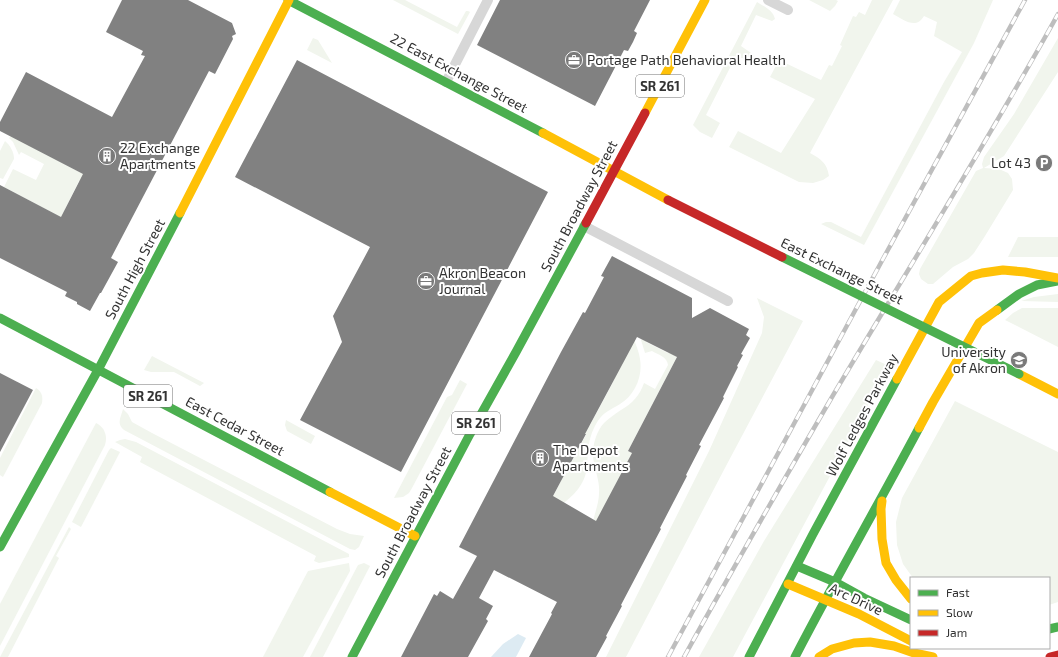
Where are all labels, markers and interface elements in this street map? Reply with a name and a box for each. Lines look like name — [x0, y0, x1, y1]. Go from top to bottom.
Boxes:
street label: 22 East Exchange Street — [388, 29, 531, 116]
office icon: Portage Path Behavioral Health — [564, 50, 584, 70]
place label: Portage Path Behavioral Health — [587, 51, 786, 68]
road number: SR 261 — [636, 75, 684, 97]
street label: South Broadway Street — [537, 137, 620, 274]
place label: 22 Exchange Apartments — [120, 139, 200, 172]
building icon: 22 Exchange Apartments — [97, 146, 117, 166]
parking icon: Lot 43 — [1034, 153, 1054, 173]
place label: Lot 43 — [991, 154, 1031, 171]
street label: South High Street — [101, 216, 168, 322]
street label: East Exchange Street — [778, 233, 906, 308]
place label: Akron Beacon Journal — [439, 264, 526, 297]
office icon: Akron Beacon Journal — [416, 271, 436, 291]
place label: University of Akron — [941, 343, 1007, 376]
street label: Wolf Ledges Parkway — [822, 350, 901, 479]
school or university icon: University of Akron — [1009, 350, 1029, 370]
road number: SR 261 — [124, 385, 172, 407]
street label: East Cedar Street — [183, 392, 288, 459]
road number: SR 261 — [452, 412, 500, 434]
place label: The Depot Apartments — [553, 441, 629, 474]
street label: South Broadway Street — [371, 443, 454, 580]
building icon: The Depot Apartments — [530, 448, 550, 468]
legend — [910, 577, 1050, 649]
street label: Arc Drive — [827, 579, 886, 618]
text: Fast — [946, 585, 970, 599]
text: Slow — [946, 605, 973, 619]
text: Jam — [946, 625, 967, 639]

